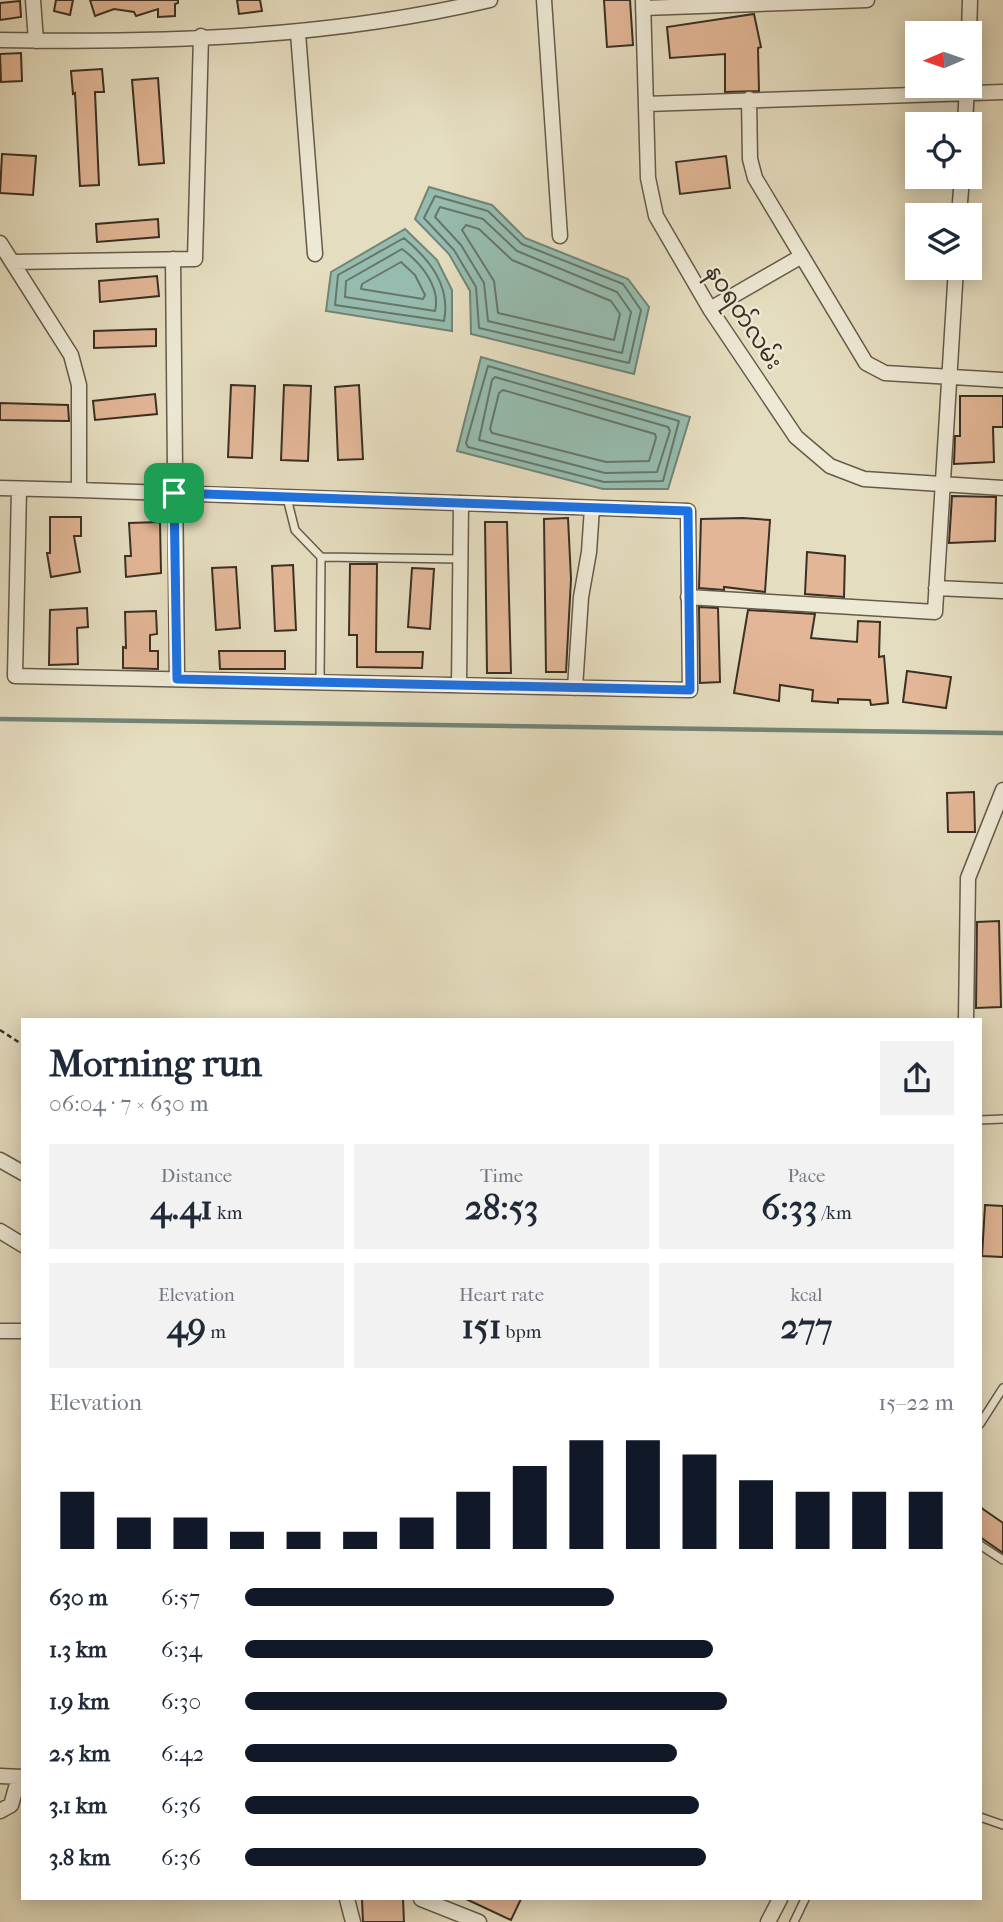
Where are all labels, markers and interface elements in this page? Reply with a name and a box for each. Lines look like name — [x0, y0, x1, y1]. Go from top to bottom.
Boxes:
north arrow — [905, 21, 982, 98]
map controls — [905, 21, 982, 280]
button: locate — [905, 112, 982, 189]
button: layers — [905, 203, 982, 280]
street label: နဝရတ်လမ်း — [696, 258, 790, 377]
pin — [144, 463, 204, 523]
icon: arrive — [155, 474, 193, 512]
text: Morning run — [49, 1041, 262, 1086]
button: share — [880, 1041, 954, 1115]
text: 06:04 · 7 × 630 m — [49, 1090, 209, 1117]
text: Distance — [161, 1165, 232, 1187]
text: Time — [480, 1165, 523, 1187]
text: Pace — [788, 1165, 825, 1187]
text: 4.41 — [150, 1187, 213, 1228]
text: 28:53 — [465, 1187, 538, 1228]
text: 6:33 — [761, 1187, 817, 1228]
text: km — [213, 1202, 243, 1224]
text: /km — [817, 1202, 852, 1224]
text: Elevation — [158, 1284, 235, 1306]
text: Heart rate — [459, 1284, 544, 1306]
text: kcal — [791, 1284, 822, 1306]
text: 49 — [167, 1306, 206, 1347]
text: 151 — [461, 1306, 501, 1347]
text: 277 — [781, 1306, 832, 1347]
text: m — [206, 1321, 226, 1343]
text: bpm — [501, 1321, 542, 1343]
text: Elevation — [49, 1389, 142, 1416]
text: 15–22 m — [878, 1389, 954, 1416]
text: 630 m — [49, 1584, 108, 1611]
text: 6:57 — [161, 1584, 200, 1611]
text: 1.3 km — [49, 1636, 107, 1663]
text: 6:34 — [161, 1636, 202, 1663]
text: 1.9 km — [49, 1688, 109, 1715]
text: 6:30 — [161, 1688, 201, 1715]
text: 2.5 km — [49, 1740, 110, 1767]
text: 6:42 — [161, 1740, 204, 1767]
text: 3.1 km — [49, 1792, 107, 1819]
text: 6:36 — [161, 1792, 201, 1819]
text: 3.8 km — [49, 1844, 110, 1871]
text: 6:36 — [161, 1844, 201, 1871]

